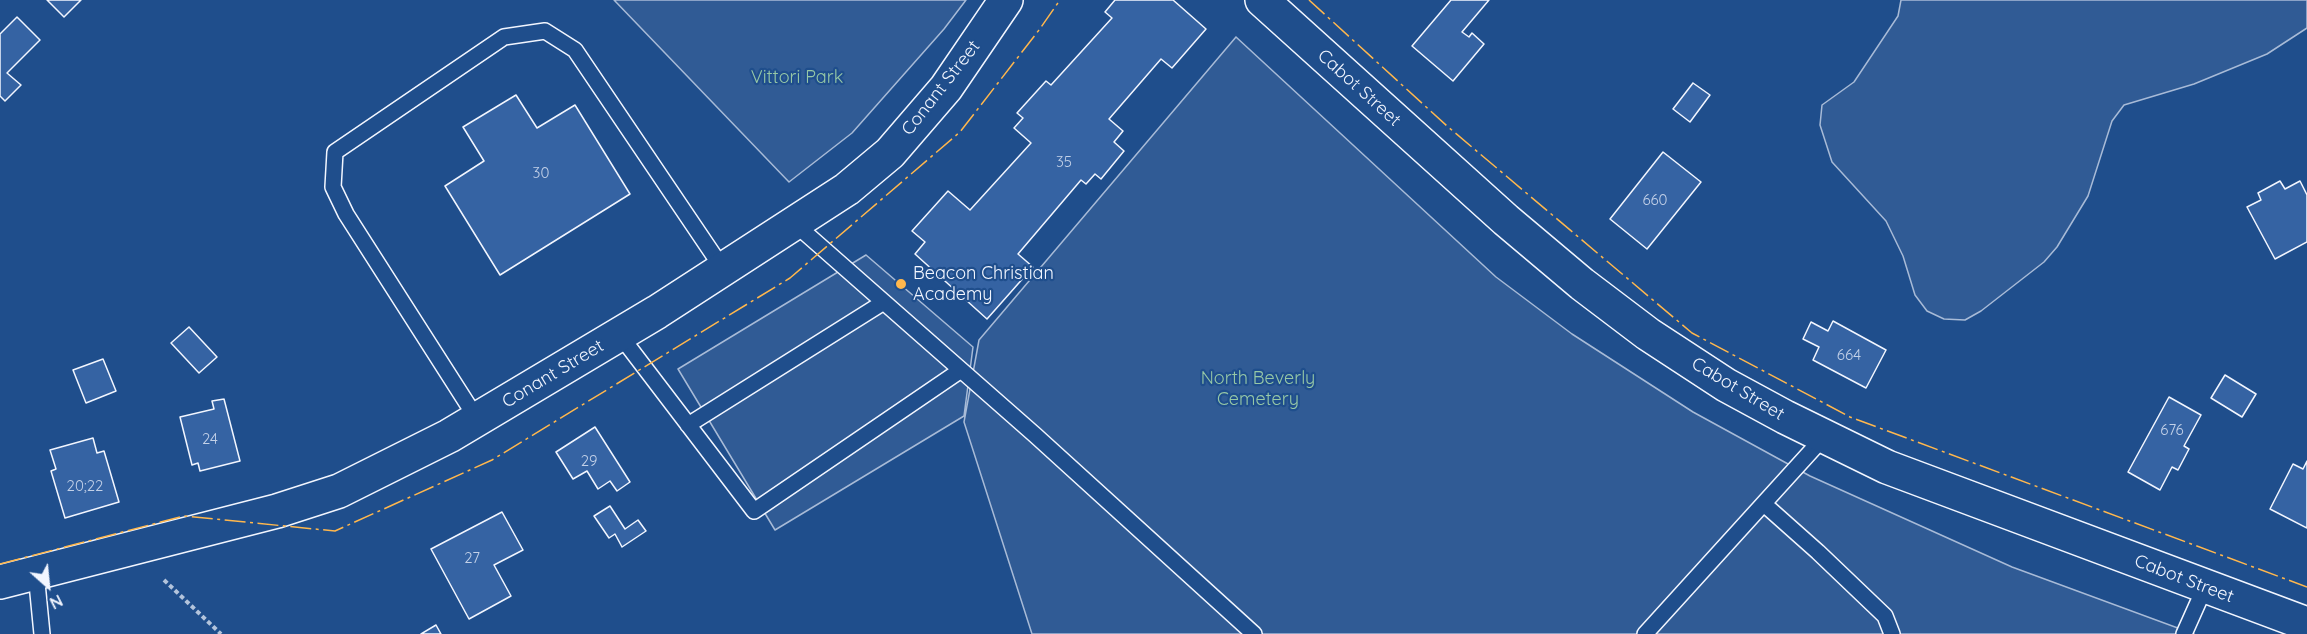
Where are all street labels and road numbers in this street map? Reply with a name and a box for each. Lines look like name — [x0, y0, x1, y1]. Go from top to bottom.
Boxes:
street label: Conant Street — [897, 36, 985, 140]
street label: Cabot Street — [1313, 45, 1405, 131]
street label: Conant Street — [498, 335, 608, 413]
street label: Cabot Street — [1688, 353, 1788, 425]
street label: Cabot Street — [2131, 550, 2237, 608]

